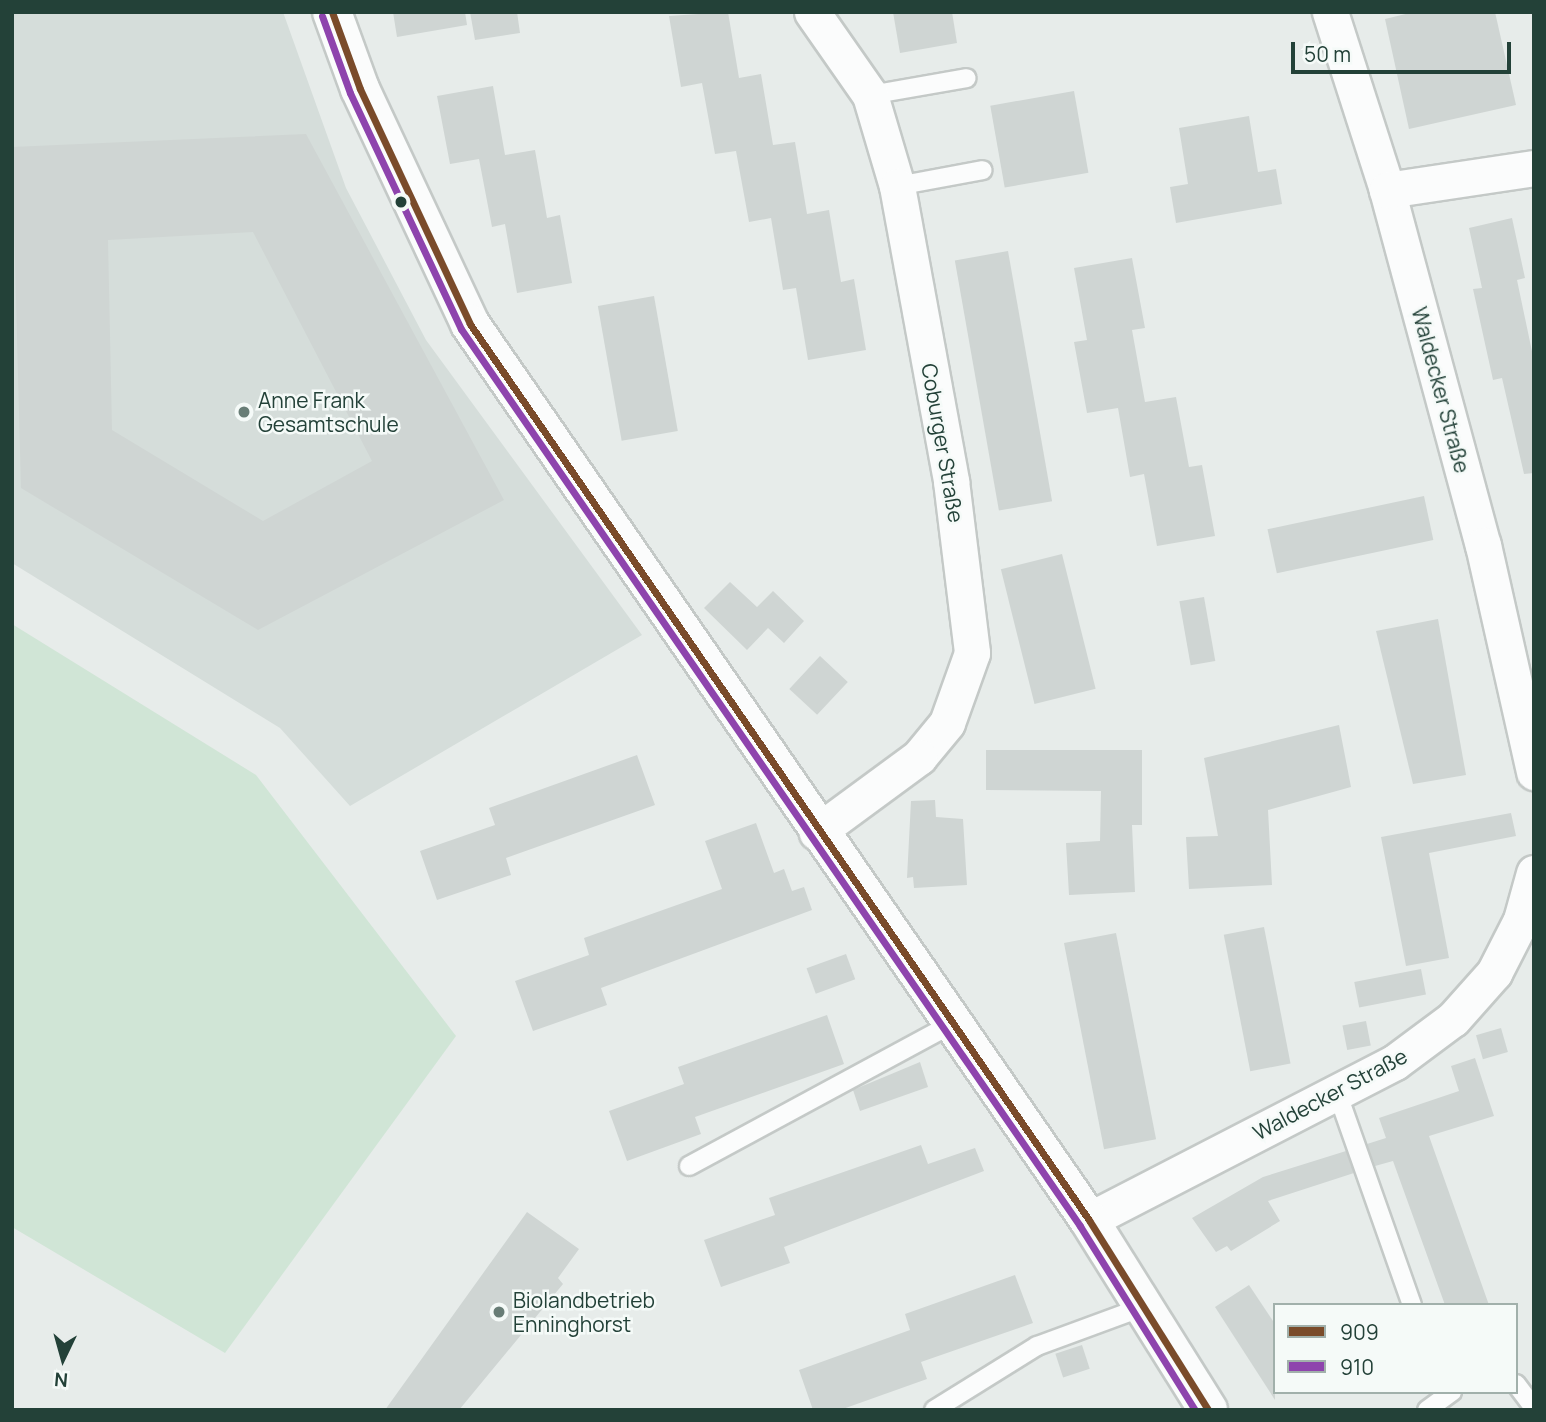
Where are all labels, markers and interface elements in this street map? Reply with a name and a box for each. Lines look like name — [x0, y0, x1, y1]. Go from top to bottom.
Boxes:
scale bar — [1294, 28, 1514, 72]
text: 50 m — [1304, 40, 1351, 68]
unlabelled marker — [394, 195, 408, 209]
street label: Waldecker Straße — [1407, 304, 1475, 476]
street label: Coburger Straße — [917, 362, 969, 524]
place label: Anne Frank Gesamtschule — [258, 387, 399, 437]
marker: Anne Frank Gesamtschule — [236, 404, 252, 420]
street label: Waldecker Straße — [1249, 1043, 1411, 1145]
place label: Biolandbetrieb Enninghorst — [513, 1287, 655, 1337]
legend — [1273, 1303, 1518, 1394]
marker: Biolandbetrieb Enninghorst — [491, 1304, 507, 1320]
text: 909 — [1340, 1318, 1379, 1346]
north arrow — [28, 1324, 98, 1394]
text: 910 — [1340, 1353, 1374, 1381]
text: N — [53, 1366, 69, 1393]

